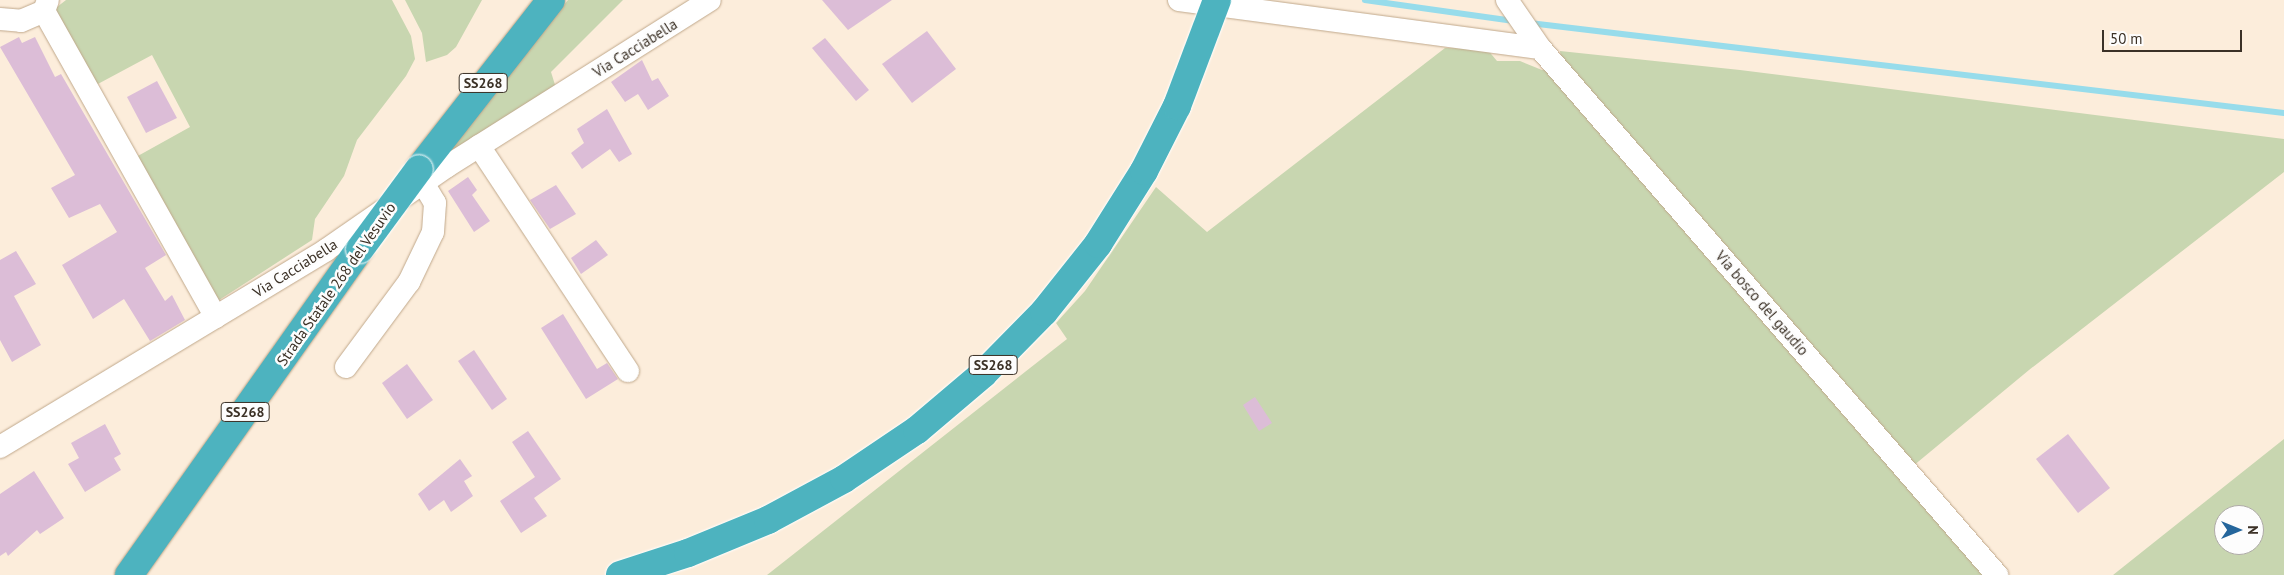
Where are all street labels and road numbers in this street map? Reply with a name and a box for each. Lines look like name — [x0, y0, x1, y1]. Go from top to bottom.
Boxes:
street label: Via Cacciabella — [589, 15, 681, 81]
road number: SS268 — [458, 72, 508, 95]
street label: Strada Statale 268 del Vesuvio — [273, 199, 399, 369]
street label: Via Cacciabella — [249, 235, 341, 301]
street label: Via bosco del gaudio — [1712, 247, 1812, 359]
road number: SS268 — [968, 354, 1018, 376]
road number: SS268 — [220, 401, 270, 424]

